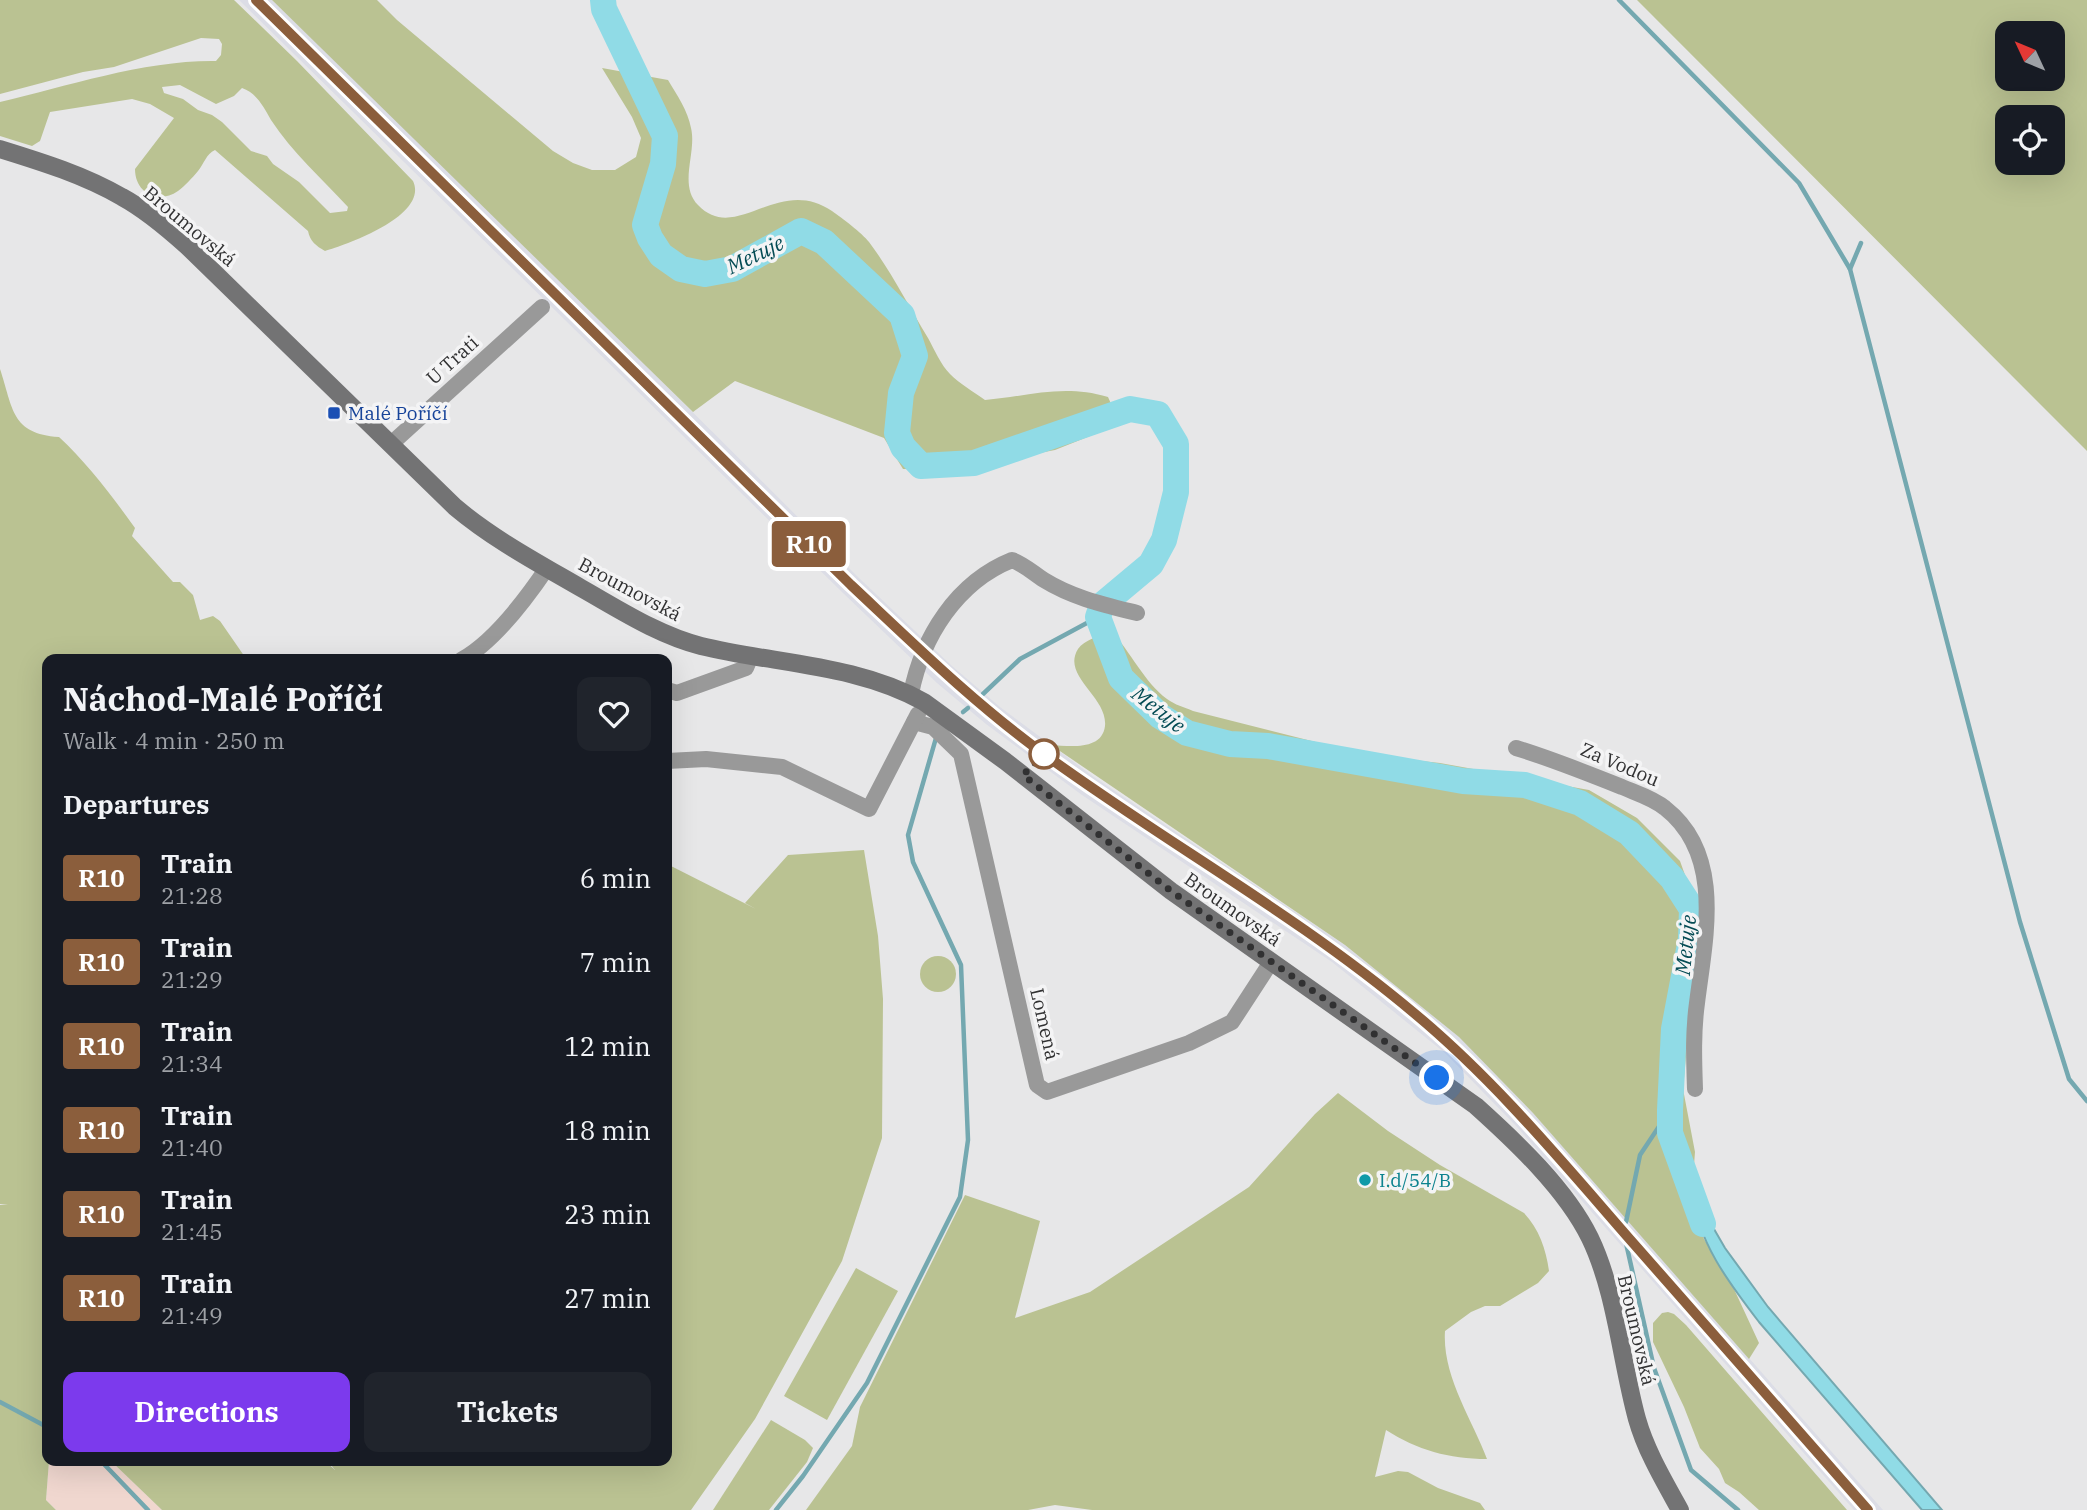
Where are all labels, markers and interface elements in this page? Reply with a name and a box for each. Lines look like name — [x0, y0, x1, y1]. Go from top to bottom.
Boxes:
north arrow — [1995, 21, 2065, 91]
map controls — [1995, 21, 2065, 175]
button: locate — [1995, 105, 2065, 175]
street label: Broumovská — [139, 180, 241, 272]
water label: Metuje — [721, 228, 789, 280]
street label: U Trati — [421, 330, 483, 390]
place label: Malé Poříčí — [348, 401, 448, 425]
marker: Malé Poříčí — [326, 405, 342, 421]
line badge: R10 — [769, 521, 849, 567]
text: R10 — [786, 528, 832, 560]
street label: Broumovská — [574, 552, 686, 626]
text: Náchod-Malé Poříčí — [63, 677, 383, 720]
button: heart — [577, 677, 651, 751]
water label: Metuje — [1126, 679, 1192, 739]
text: Walk · 4 min · 250 m — [63, 725, 285, 755]
street label: Za Vodou — [1577, 737, 1663, 791]
unlabelled marker — [1029, 739, 1059, 769]
text: Departures — [63, 787, 209, 821]
text: Train — [161, 846, 233, 880]
text: 6 min — [580, 861, 651, 895]
text: R10 — [78, 862, 125, 894]
street label: Broumovská — [1180, 867, 1286, 951]
text: 21:28 — [161, 880, 223, 910]
water label: Metuje — [1668, 913, 1702, 978]
text: Train — [161, 930, 233, 964]
text: 7 min — [580, 945, 651, 979]
text: R10 — [78, 946, 125, 978]
text: 21:29 — [161, 964, 223, 994]
street label: Lomená — [1025, 986, 1065, 1062]
text: Train — [161, 1014, 233, 1048]
text: 12 min — [564, 1029, 651, 1063]
text: R10 — [78, 1030, 125, 1062]
text: 21:34 — [161, 1048, 223, 1078]
your location — [1419, 1060, 1454, 1095]
text: Train — [161, 1098, 233, 1132]
text: 18 min — [564, 1113, 651, 1147]
text: R10 — [78, 1114, 125, 1146]
text: 21:40 — [161, 1132, 223, 1162]
place label: I.d/54/B — [1379, 1168, 1451, 1192]
marker: I.d/54/B — [1357, 1172, 1373, 1188]
text: Train — [161, 1182, 233, 1216]
text: 23 min — [564, 1197, 651, 1231]
text: R10 — [78, 1198, 125, 1230]
text: 21:45 — [161, 1216, 223, 1246]
text: Train — [161, 1266, 233, 1300]
street label: Broumovská — [1613, 1272, 1661, 1388]
text: 27 min — [564, 1281, 651, 1315]
text: R10 — [78, 1282, 125, 1314]
text: 21:49 — [161, 1300, 223, 1330]
button: Directions — [63, 1372, 350, 1452]
button: Tickets — [364, 1372, 651, 1452]

